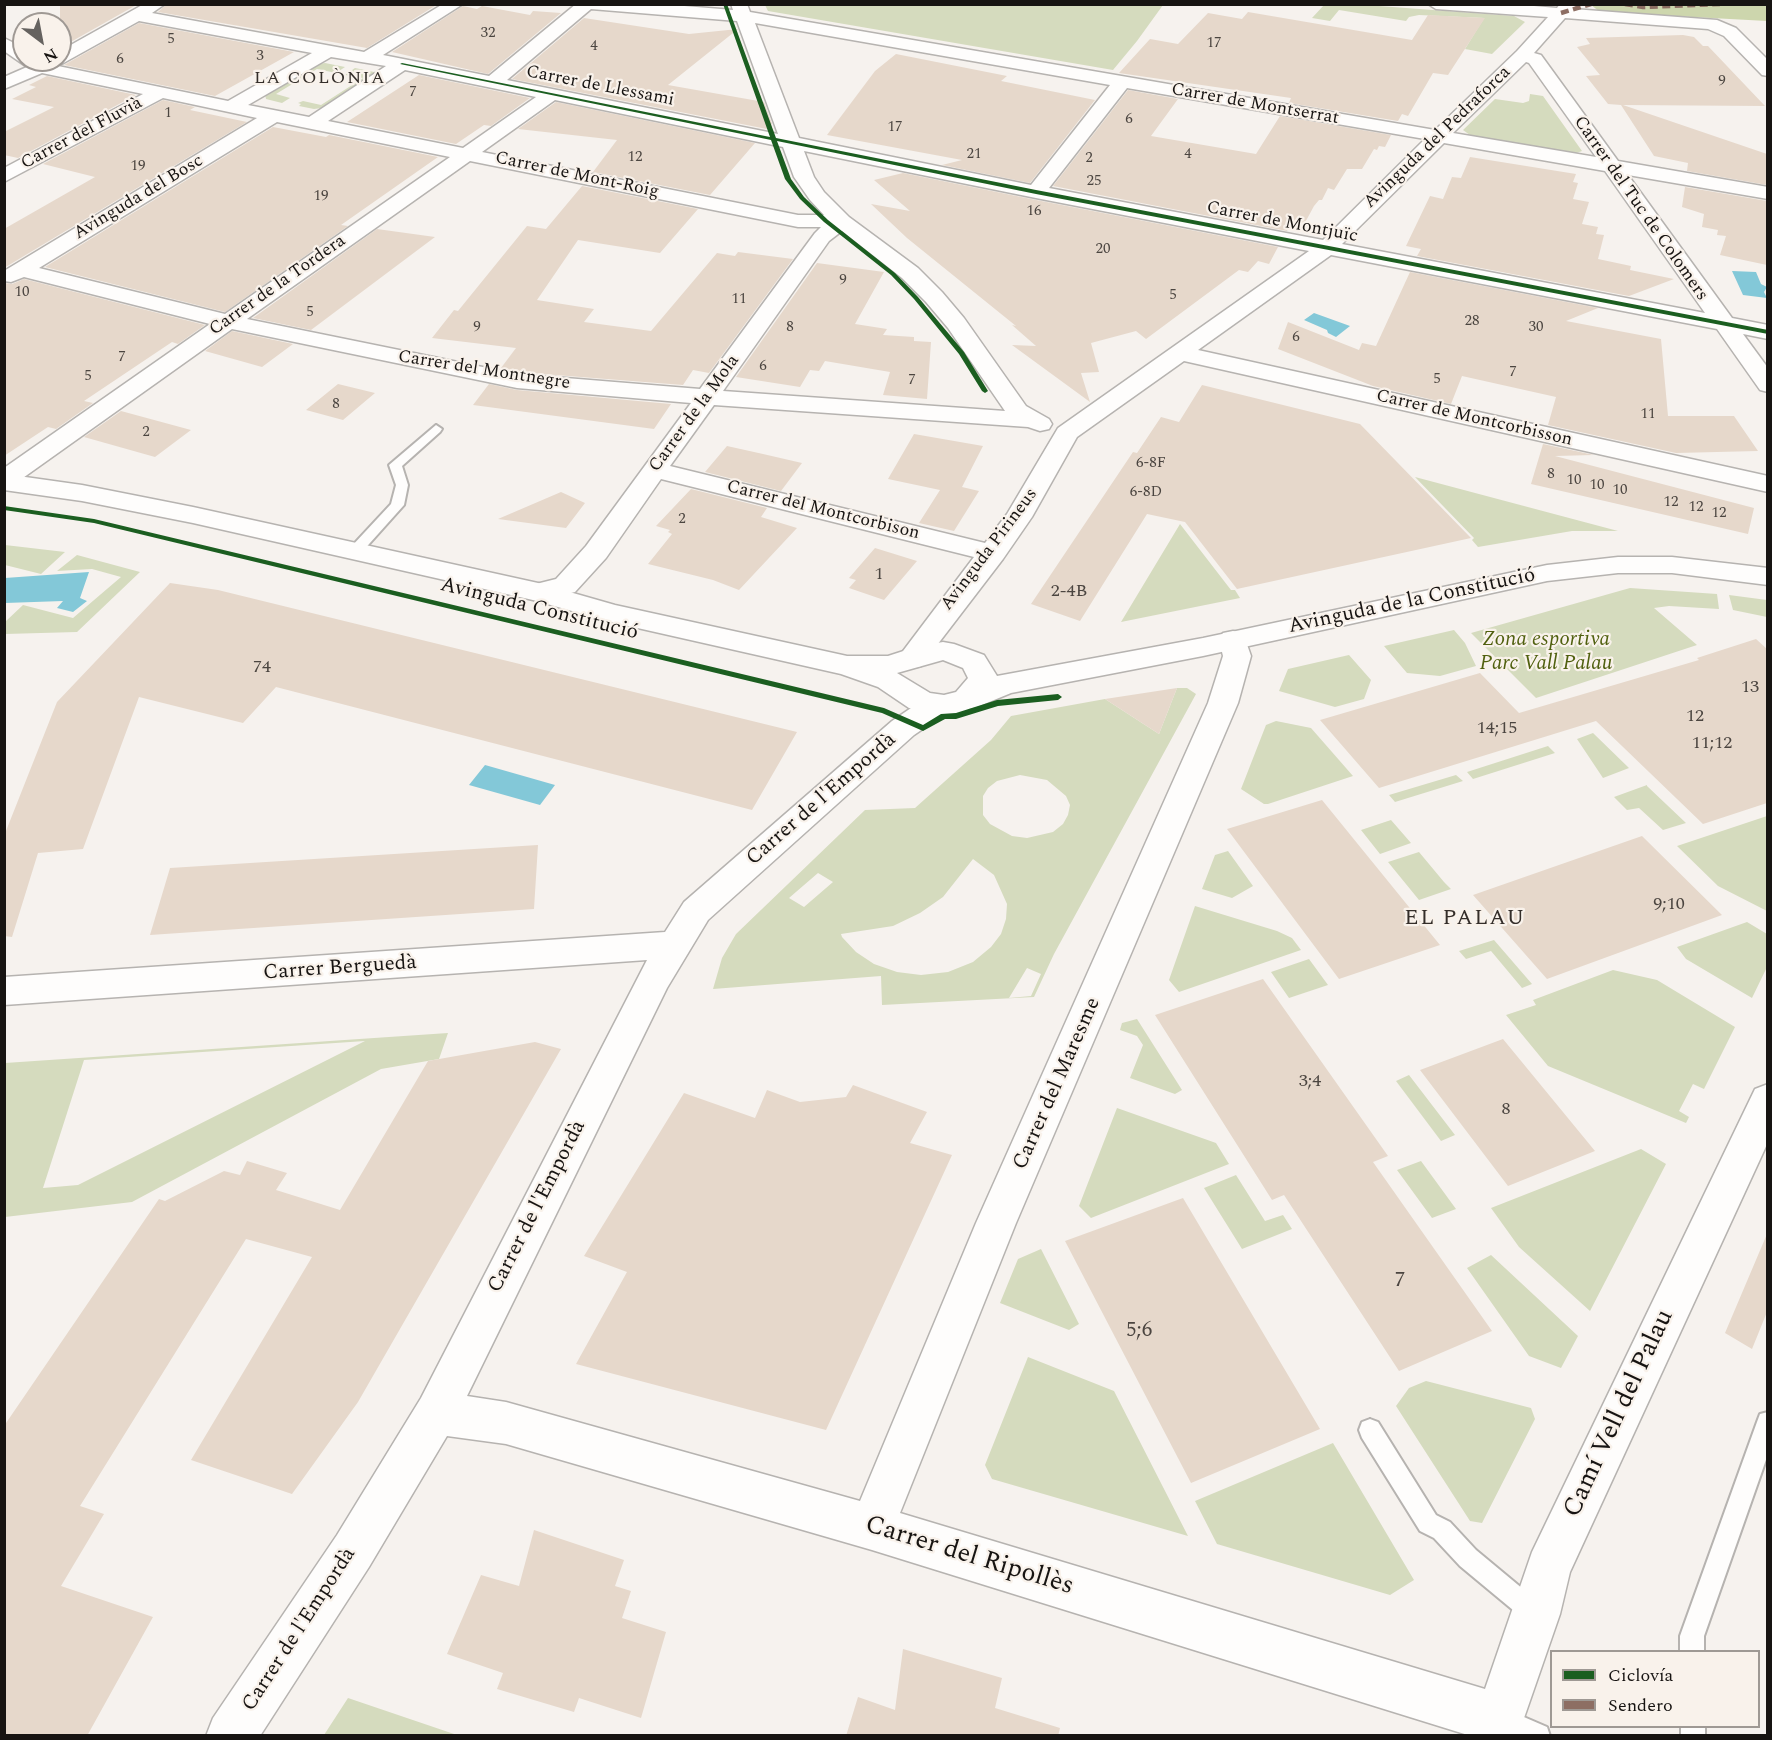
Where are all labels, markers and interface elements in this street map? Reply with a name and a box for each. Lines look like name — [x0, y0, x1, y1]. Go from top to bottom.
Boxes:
north arrow — [12, 12, 72, 72]
house number: 32 — [481, 25, 495, 43]
house number: 5 — [167, 31, 175, 49]
house number: 17 — [1207, 35, 1221, 53]
house number: 4 — [590, 38, 598, 56]
text: N — [39, 42, 62, 69]
house number: 3 — [256, 48, 264, 66]
house number: 6 — [116, 51, 124, 69]
street label: Carrer de Llessami — [524, 62, 676, 112]
street label: Avinguda del Pedraforca — [1360, 62, 1516, 214]
district label: LA COLÒNIA — [254, 68, 386, 90]
house number: 9 — [1718, 73, 1726, 91]
street label: Carrer de Montserrat — [1170, 80, 1340, 130]
house number: 7 — [409, 84, 417, 102]
street label: Carrer del Fluvià — [18, 93, 146, 175]
house number: 1 — [164, 105, 172, 123]
house number: 6 — [1125, 111, 1133, 129]
street label: Carrer del Tuc de Colomers — [1568, 113, 1712, 305]
house number: 17 — [888, 119, 902, 137]
house number: 21 — [967, 146, 981, 164]
house number: 4 — [1184, 146, 1192, 164]
street label: Carrer de Mont-Roig — [493, 148, 661, 204]
house number: 12 — [628, 149, 642, 167]
house number: 2 — [1085, 150, 1093, 168]
street label: Avinguda del Bosc — [70, 151, 208, 245]
house number: 19 — [131, 158, 145, 176]
house number: 25 — [1087, 173, 1101, 191]
house number: 19 — [314, 188, 328, 206]
street label: Carrer de Montjuïc — [1205, 198, 1359, 248]
house number: 16 — [1027, 203, 1041, 221]
street label: Carrer de la Tordera — [206, 231, 350, 341]
house number: 20 — [1096, 241, 1110, 259]
house number: 9 — [839, 272, 847, 290]
house number: 10 — [15, 284, 29, 302]
house number: 5 — [1169, 287, 1177, 305]
house number: 11 — [732, 291, 746, 309]
house number: 5 — [306, 304, 314, 322]
house number: 28 — [1465, 313, 1479, 331]
house number: 9 — [473, 319, 481, 337]
house number: 8 — [786, 319, 794, 337]
house number: 30 — [1529, 319, 1543, 337]
house number: 6 — [1292, 329, 1300, 347]
street label: Carrer del Montnegre — [396, 347, 572, 395]
house number: 7 — [118, 349, 126, 367]
street label: Carrer de la Mola — [645, 351, 745, 477]
house number: 6 — [759, 358, 767, 376]
house number: 7 — [1509, 364, 1517, 382]
house number: 5 — [84, 368, 92, 386]
house number: 5 — [1433, 371, 1441, 389]
house number: 7 — [908, 372, 916, 390]
street label: Carrer de Montcorbisson — [1374, 386, 1574, 452]
house number: 8 — [332, 396, 340, 414]
house number: 11 — [1641, 406, 1655, 424]
house number: 2 — [142, 424, 150, 442]
house number: 6-8F — [1136, 455, 1166, 473]
house number: 8 — [1547, 466, 1555, 484]
house number: 10 — [1567, 472, 1581, 490]
street label: Carrer del Montcorbison — [724, 477, 922, 545]
house number: 10 — [1590, 477, 1604, 495]
house number: 10 — [1613, 482, 1627, 500]
house number: 6-8D — [1130, 484, 1162, 502]
street label: Avinguda Pirineus — [937, 485, 1043, 615]
house number: 12 — [1664, 494, 1678, 512]
house number: 12 — [1689, 499, 1703, 517]
house number: 12 — [1712, 505, 1726, 523]
house number: 2 — [678, 511, 686, 529]
street label: Avinguda de la Constitució — [1286, 563, 1538, 641]
house number: 1 — [875, 564, 883, 586]
street label: Avinguda Constitució — [437, 573, 641, 647]
house number: 2-4B — [1051, 581, 1087, 603]
park label: Zona esportiva Parc Vall Palau — [1480, 628, 1612, 678]
house number: 74 — [253, 657, 271, 679]
house number: 13 — [1741, 677, 1759, 699]
house number: 12 — [1686, 706, 1704, 728]
house number: 14;15 — [1477, 718, 1517, 740]
street label: Carrer de l'Empordà — [742, 728, 902, 872]
house number: 11;12 — [1692, 733, 1732, 755]
house number: 9;10 — [1653, 894, 1685, 916]
district label: EL PALAU — [1404, 907, 1526, 933]
street label: Carrer Berguedà — [262, 951, 418, 987]
street label: Carrer del Maresme — [1009, 994, 1107, 1174]
house number: 3;4 — [1299, 1071, 1321, 1093]
house number: 8 — [1502, 1099, 1510, 1121]
street label: Carrer de l'Empordà — [484, 1117, 592, 1297]
house number: 7 — [1395, 1269, 1405, 1295]
street label: Camí Vell del Palau — [1558, 1305, 1682, 1523]
house number: 5;6 — [1126, 1319, 1152, 1345]
street label: Carrer del Ripollès — [861, 1510, 1077, 1604]
street label: Carrer de l'Empordà — [238, 1543, 362, 1717]
legend — [1550, 1650, 1760, 1728]
text: Ciclovía — [1608, 1662, 1673, 1689]
text: Sendero — [1608, 1692, 1673, 1719]

